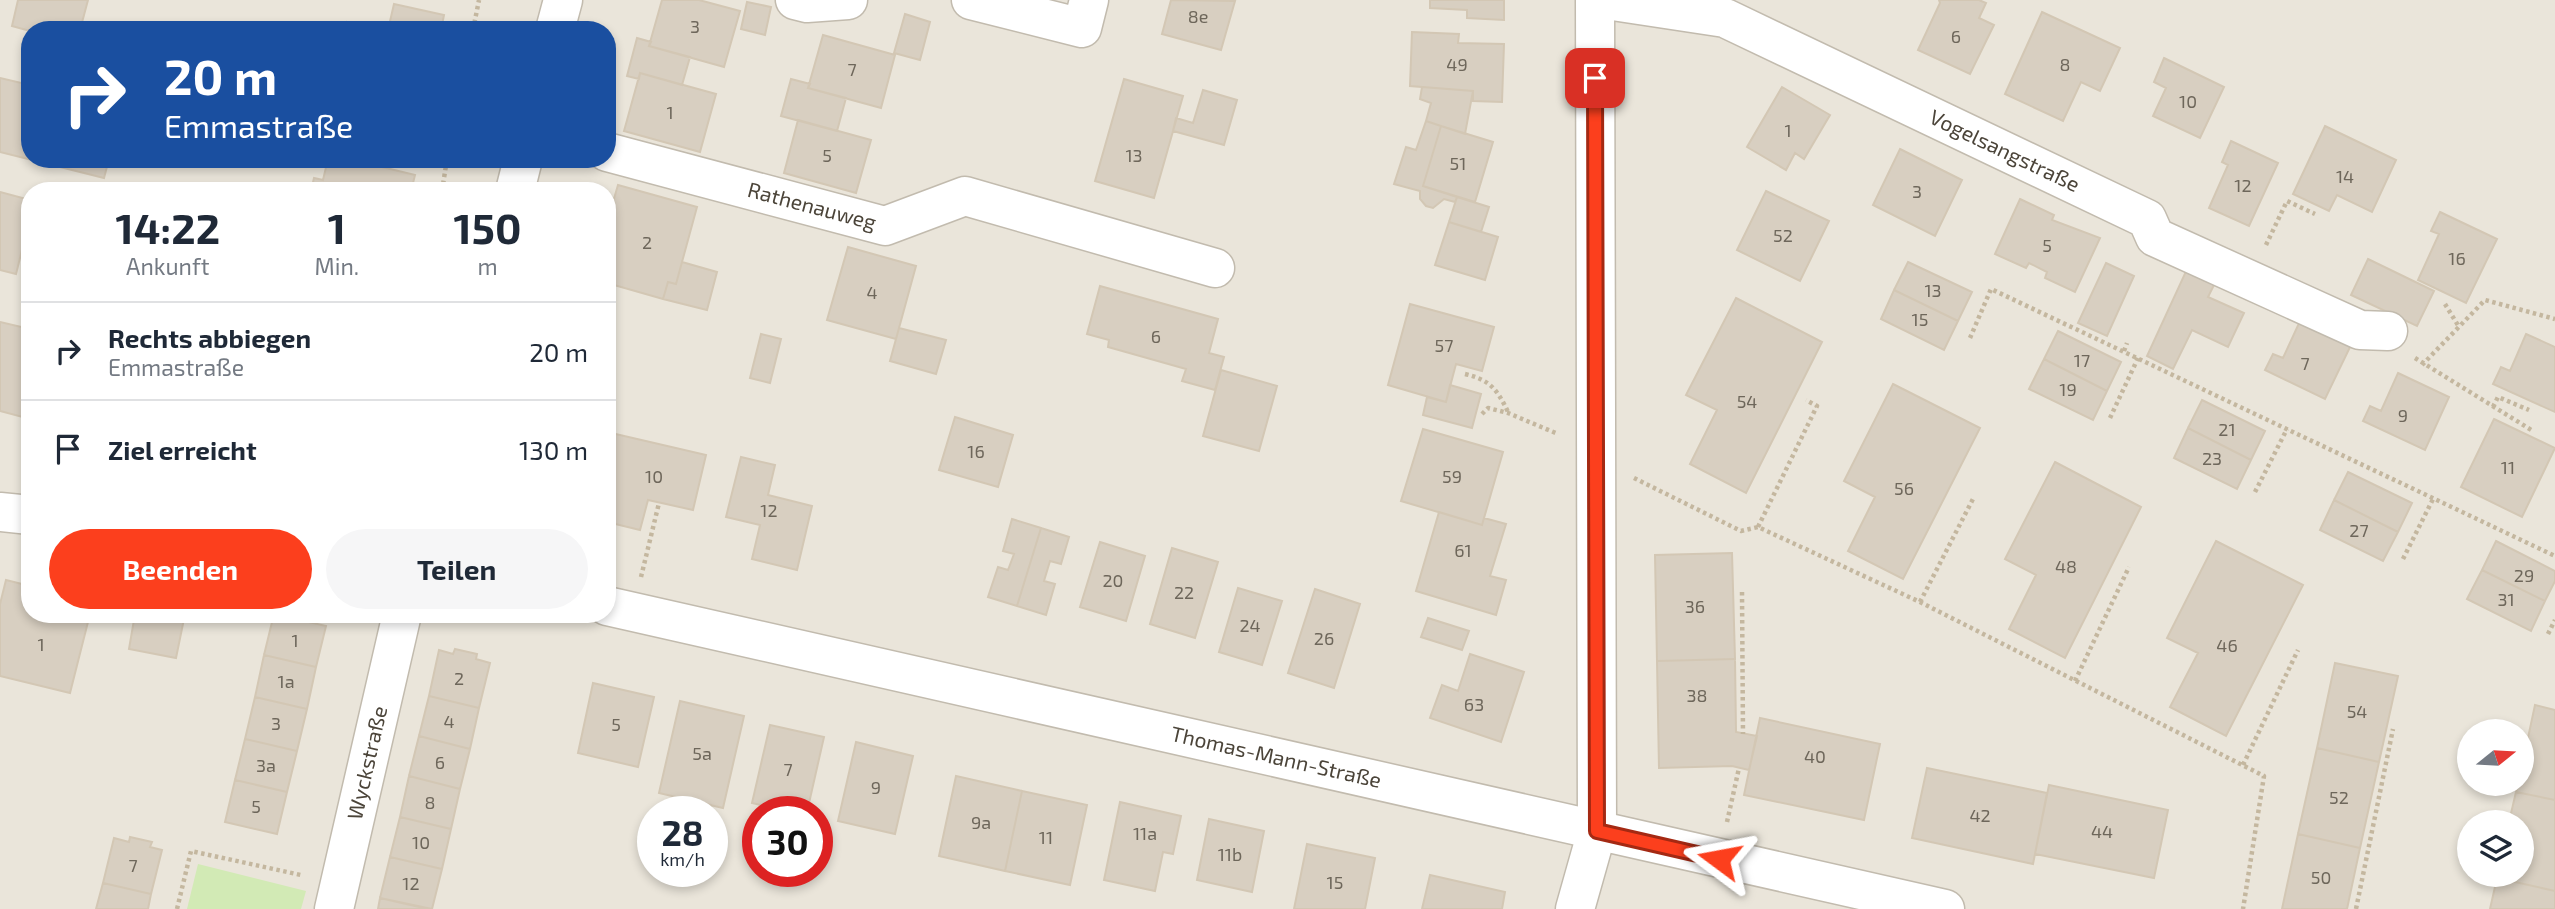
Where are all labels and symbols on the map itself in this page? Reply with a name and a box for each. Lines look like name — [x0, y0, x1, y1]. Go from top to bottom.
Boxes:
house number: 8e — [1188, 5, 1208, 27]
house number: 3 — [690, 15, 700, 37]
house number: 6 — [1951, 25, 1961, 47]
pin — [1565, 48, 1625, 108]
house number: 49 — [1446, 53, 1468, 75]
house number: 8 — [2060, 53, 2070, 75]
house number: 7 — [847, 58, 857, 80]
house number: 10 — [2179, 90, 2197, 112]
house number: 1 — [666, 101, 674, 123]
street label: Vogelsangstraße — [1926, 103, 2084, 196]
house number: 1 — [1784, 119, 1792, 141]
house number: 5 — [822, 144, 832, 166]
house number: 13 — [1125, 144, 1143, 166]
house number: 51 — [1450, 152, 1466, 174]
house number: 14 — [2336, 165, 2354, 187]
house number: 12 — [2234, 174, 2252, 196]
street label: Rathenauweg — [745, 176, 880, 234]
house number: 3 — [1912, 180, 1922, 202]
house number: 52 — [1773, 224, 1793, 246]
house number: 2 — [642, 231, 652, 253]
house number: 5 — [2042, 234, 2052, 256]
house number: 16 — [2448, 247, 2466, 269]
house number: 13 — [1924, 279, 1942, 301]
house number: 4 — [866, 281, 878, 303]
house number: 15 — [1912, 308, 1928, 330]
house number: 6 — [1151, 325, 1161, 347]
house number: 57 — [1435, 334, 1453, 356]
house number: 17 — [2074, 349, 2090, 371]
house number: 7 — [2300, 352, 2310, 374]
house number: 19 — [2059, 378, 2077, 400]
house number: 54 — [1737, 390, 1757, 412]
house number: 9 — [2398, 404, 2408, 426]
house number: 21 — [2218, 418, 2236, 440]
house number: 16 — [967, 440, 985, 462]
house number: 23 — [2202, 447, 2222, 469]
house number: 11 — [2501, 456, 2515, 478]
house number: 10 — [645, 465, 663, 487]
house number: 59 — [1442, 465, 1462, 487]
house number: 56 — [1894, 477, 1914, 499]
house number: 12 — [760, 499, 778, 521]
house number: 27 — [2349, 519, 2369, 541]
house number: 61 — [1454, 539, 1472, 561]
house number: 48 — [2055, 555, 2077, 577]
house number: 29 — [2514, 564, 2534, 586]
house number: 20 — [1103, 569, 1123, 591]
house number: 22 — [1174, 581, 1194, 603]
house number: 31 — [2497, 588, 2515, 610]
house number: 36 — [1685, 595, 1705, 617]
house number: 24 — [1239, 614, 1261, 636]
house number: 26 — [1314, 627, 1334, 649]
house number: 1 — [291, 629, 299, 651]
house number: 1 — [37, 633, 45, 655]
house number: 46 — [2216, 634, 2238, 656]
house number: 2 — [454, 667, 464, 689]
house number: 1a — [277, 670, 295, 692]
house number: 38 — [1687, 684, 1707, 706]
house number: 63 — [1464, 693, 1484, 715]
house number: 54 — [2347, 700, 2367, 722]
street label: Wyckstraße — [341, 703, 391, 822]
house number: 4 — [443, 710, 455, 732]
house number: 3 — [271, 712, 281, 734]
house number: 5 — [611, 713, 621, 735]
north arrow — [2457, 719, 2534, 796]
street label: Thomas-Mann-Straße — [1169, 720, 1384, 792]
house number: 5a — [692, 742, 712, 764]
house number: 40 — [1804, 745, 1826, 767]
house number: 6 — [435, 751, 445, 773]
house number: 3a — [256, 754, 276, 776]
house number: 7 — [783, 758, 793, 780]
house number: 9 — [871, 776, 881, 798]
house number: 52 — [2329, 786, 2349, 808]
house number: 8 — [425, 791, 435, 813]
house number: 5 — [251, 795, 261, 817]
speed limit sign: 30 — [742, 796, 833, 887]
house number: 42 — [1969, 804, 1991, 826]
house number: 9a — [971, 811, 991, 833]
house number: 44 — [2091, 820, 2113, 842]
house number: 11a — [1133, 822, 1157, 844]
position arrow — [1682, 822, 1756, 896]
house number: 11 — [1039, 826, 1053, 848]
house number: 10 — [412, 831, 430, 853]
house number: 11b — [1218, 843, 1242, 865]
house number: 7 — [128, 854, 138, 876]
house number: 50 — [2311, 866, 2331, 888]
house number: 15 — [1327, 871, 1343, 893]
house number: 12 — [402, 872, 420, 894]

